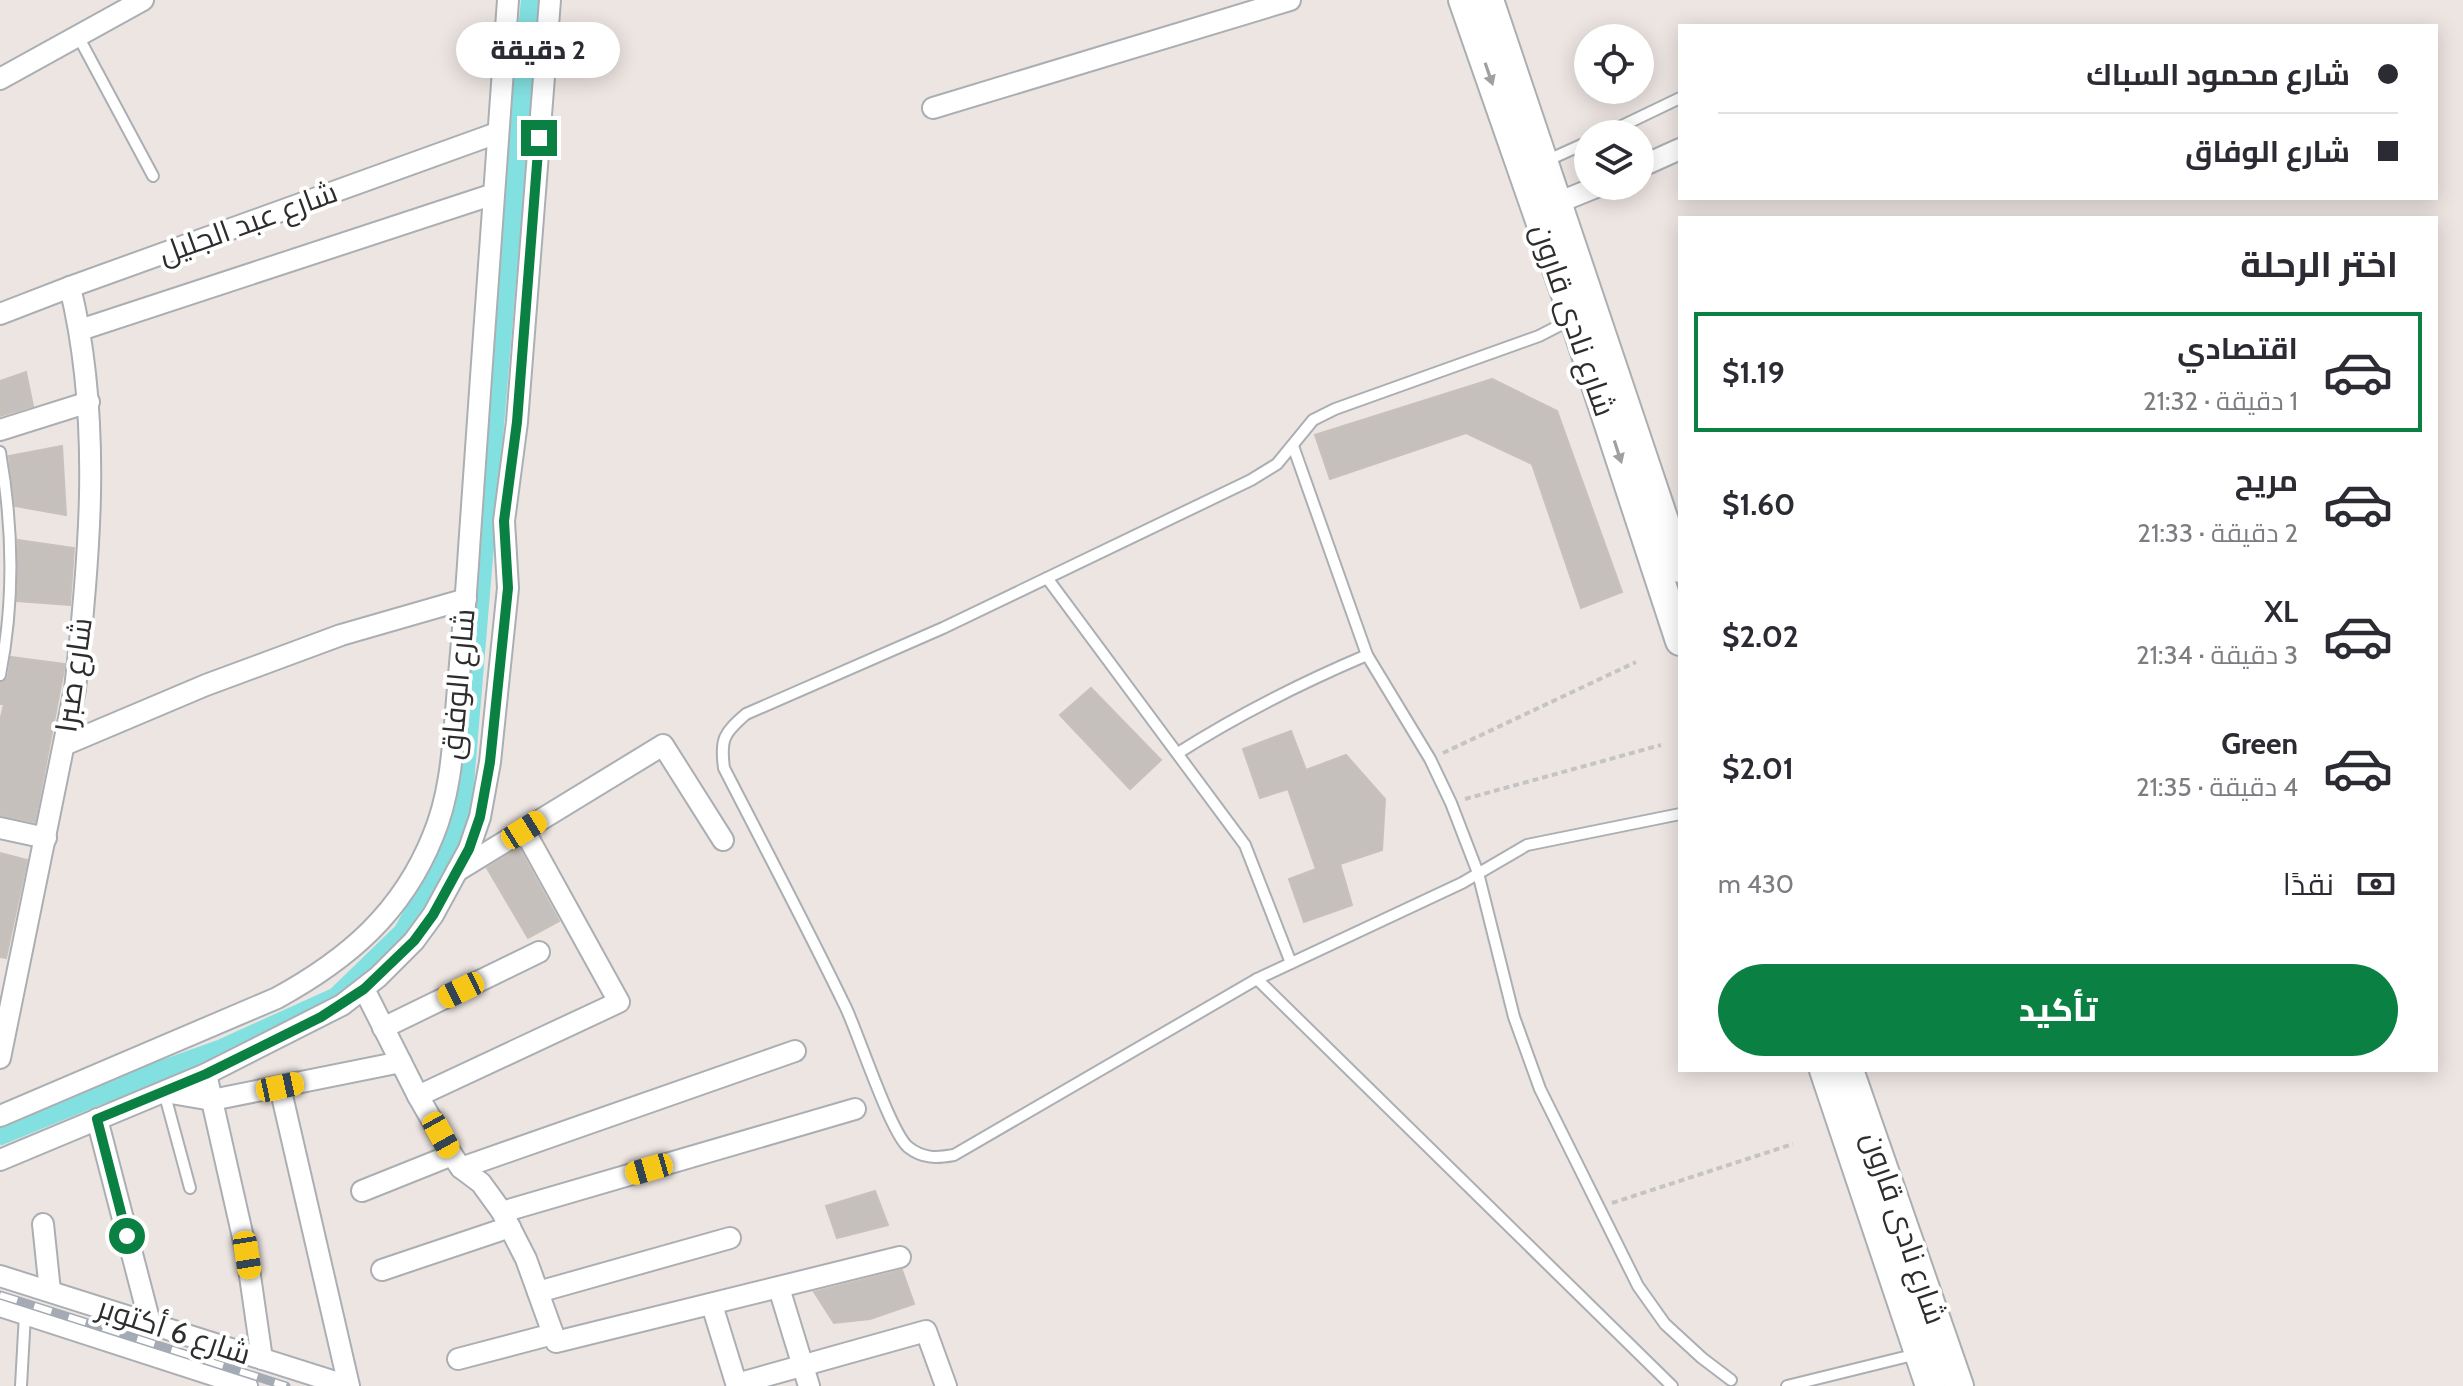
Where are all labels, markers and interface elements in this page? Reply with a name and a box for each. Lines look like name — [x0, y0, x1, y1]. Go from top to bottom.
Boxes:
callout: 2 دقيقة — [457, 22, 621, 78]
map controls — [1574, 24, 1654, 200]
button: locate — [1574, 24, 1654, 104]
text: 2 دقيقة — [490, 34, 586, 66]
text: شارع محمود السباك — [2086, 56, 2350, 93]
one-way arrow — [1483, 62, 1495, 86]
route end — [521, 120, 557, 156]
button: layers — [1574, 120, 1654, 200]
text: شارع الوفاق — [2185, 133, 2350, 170]
street label: شارع عبد الجليل — [153, 173, 343, 274]
street label: شارع نادى قارون — [1521, 219, 1624, 422]
text: اختر الرحلة — [2240, 242, 2398, 286]
text: اقتصادي — [2177, 330, 2298, 367]
icon: car — [2322, 336, 2394, 408]
text: $1.19 — [1722, 354, 1785, 391]
text: 1 دقيقة · 21:32 — [2143, 385, 2298, 417]
one-way arrow — [1612, 441, 1625, 465]
text: مريح — [2235, 462, 2298, 499]
icon: car — [2322, 468, 2394, 540]
text: $1.60 — [1722, 486, 1795, 523]
text: 2 دقيقة · 21:33 — [2137, 517, 2298, 549]
text: XL — [2264, 593, 2298, 630]
icon: car — [2322, 600, 2394, 672]
street label: شارع الوفاق — [432, 607, 485, 761]
street label: شارع صبرا — [47, 615, 102, 735]
text: $2.02 — [1722, 618, 1799, 655]
text: 3 دقيقة · 21:34 — [2136, 639, 2298, 671]
text: Green — [2221, 725, 2298, 762]
icon: car — [2322, 732, 2394, 804]
text: $2.01 — [1722, 750, 1794, 787]
text: 4 دقيقة · 21:35 — [2136, 771, 2298, 803]
car — [497, 807, 551, 853]
icon: cash — [2354, 862, 2398, 906]
text: نقدًا — [2283, 866, 2334, 903]
text: 430 m — [1718, 868, 1794, 900]
button: تأكيد — [1718, 964, 2398, 1056]
car — [434, 969, 488, 1011]
car — [254, 1070, 306, 1104]
car — [419, 1108, 463, 1162]
street label: شارع نادى قارون — [1852, 1127, 1955, 1330]
car — [623, 1151, 675, 1187]
route start — [109, 1218, 145, 1254]
car — [231, 1229, 263, 1281]
street label: شارع 6 أكتوبر — [90, 1288, 255, 1375]

